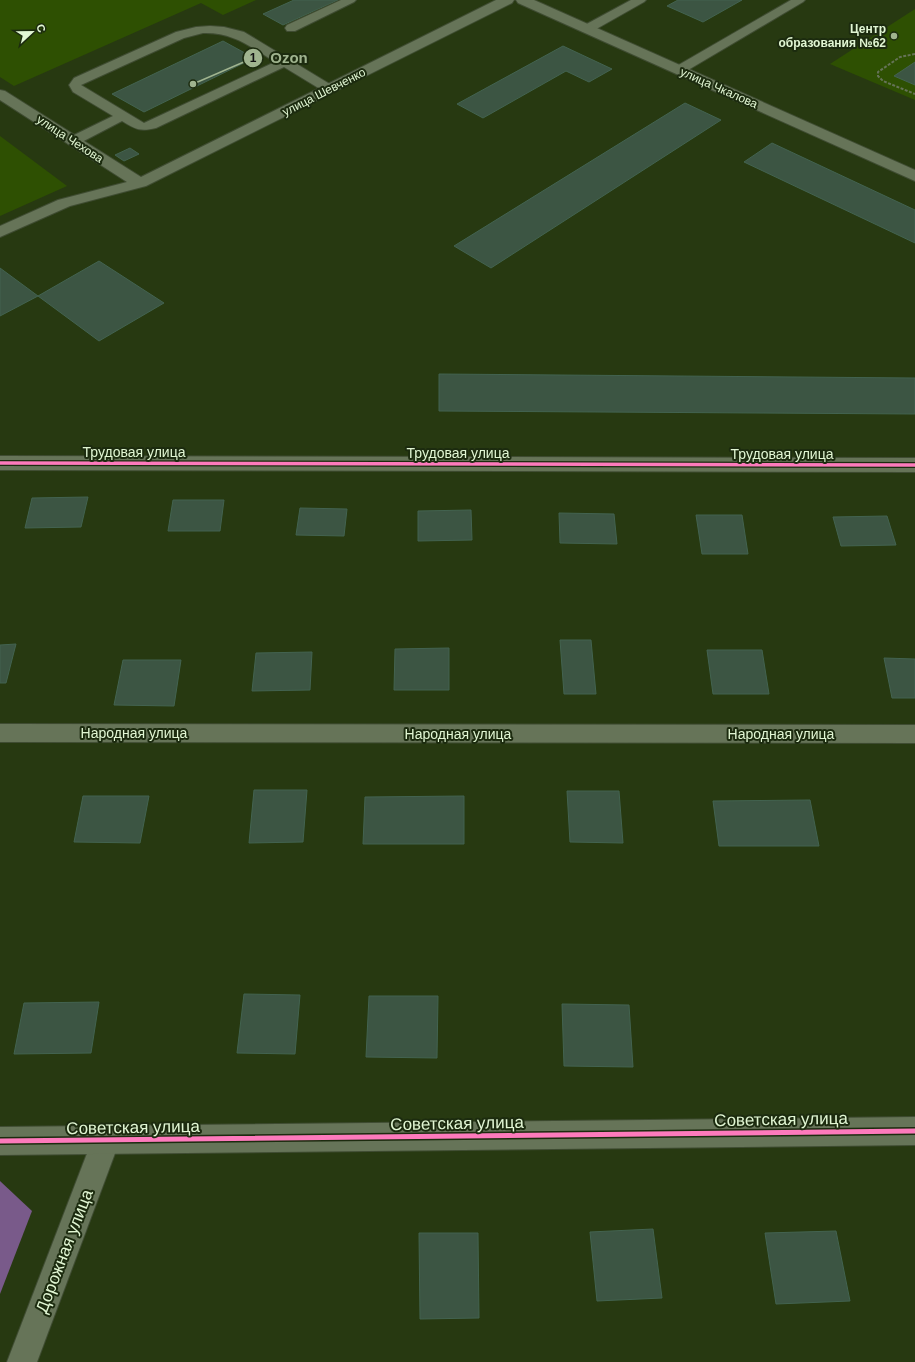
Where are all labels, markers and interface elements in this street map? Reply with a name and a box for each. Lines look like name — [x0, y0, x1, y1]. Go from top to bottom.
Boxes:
north arrow — [12, 12, 52, 52]
text: С — [34, 22, 48, 34]
place label: Центр образования №62 — [779, 22, 886, 50]
marker: Центр образования №62 — [889, 31, 899, 41]
callout: Ozon — [243, 44, 316, 71]
text: Ozon — [270, 49, 308, 66]
text: 1 — [250, 51, 257, 65]
street label: улица Шевченко — [280, 65, 368, 119]
street label: улица Чкалова — [678, 65, 760, 111]
street label: улица Чехова — [34, 112, 106, 166]
street label: Трудовая улица — [83, 444, 186, 460]
street label: Трудовая улица — [407, 445, 510, 461]
street label: Трудовая улица — [731, 446, 834, 462]
street label: Народная улица — [81, 725, 188, 741]
street label: Народная улица — [405, 726, 512, 742]
street label: Народная улица — [728, 726, 835, 742]
street label: Советская улица — [714, 1109, 848, 1130]
street label: Советская улица — [390, 1113, 524, 1134]
street label: Советская улица — [66, 1117, 200, 1138]
street label: Дорожная улица — [32, 1186, 97, 1316]

